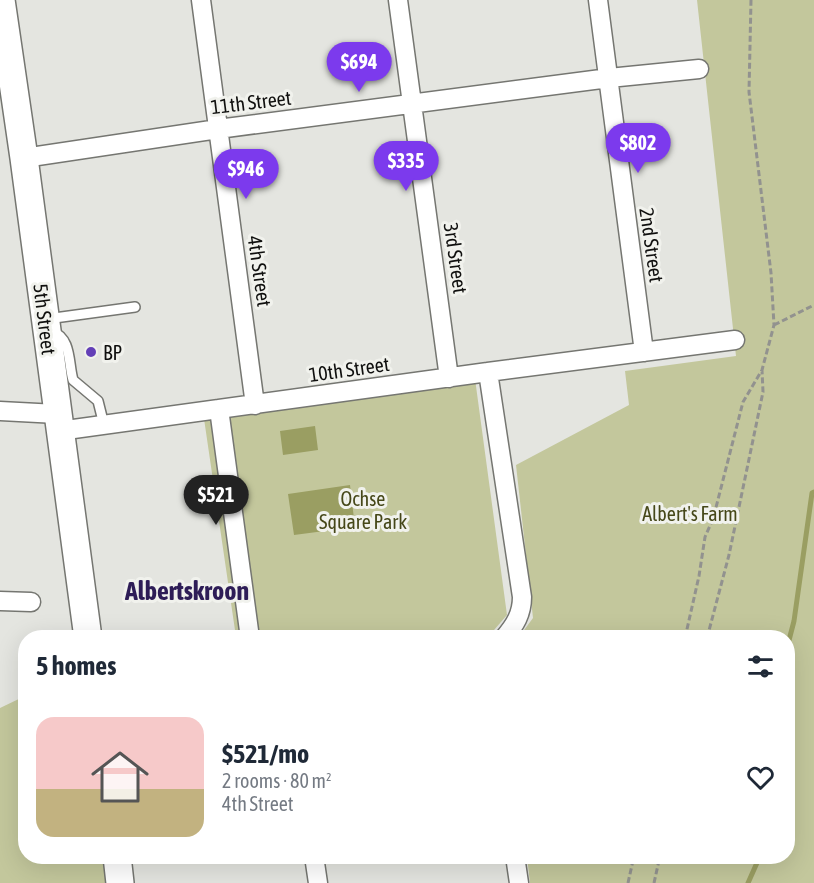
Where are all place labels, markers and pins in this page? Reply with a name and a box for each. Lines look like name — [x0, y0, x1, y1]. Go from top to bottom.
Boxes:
pin: $694 — [323, 42, 395, 93]
pin: $802 — [602, 123, 674, 174]
pin: $335 — [370, 141, 442, 192]
pin: $946 — [210, 149, 282, 200]
place label: BP — [103, 341, 122, 364]
marker: BP — [84, 345, 98, 359]
pin: $521 — [180, 475, 252, 526]

